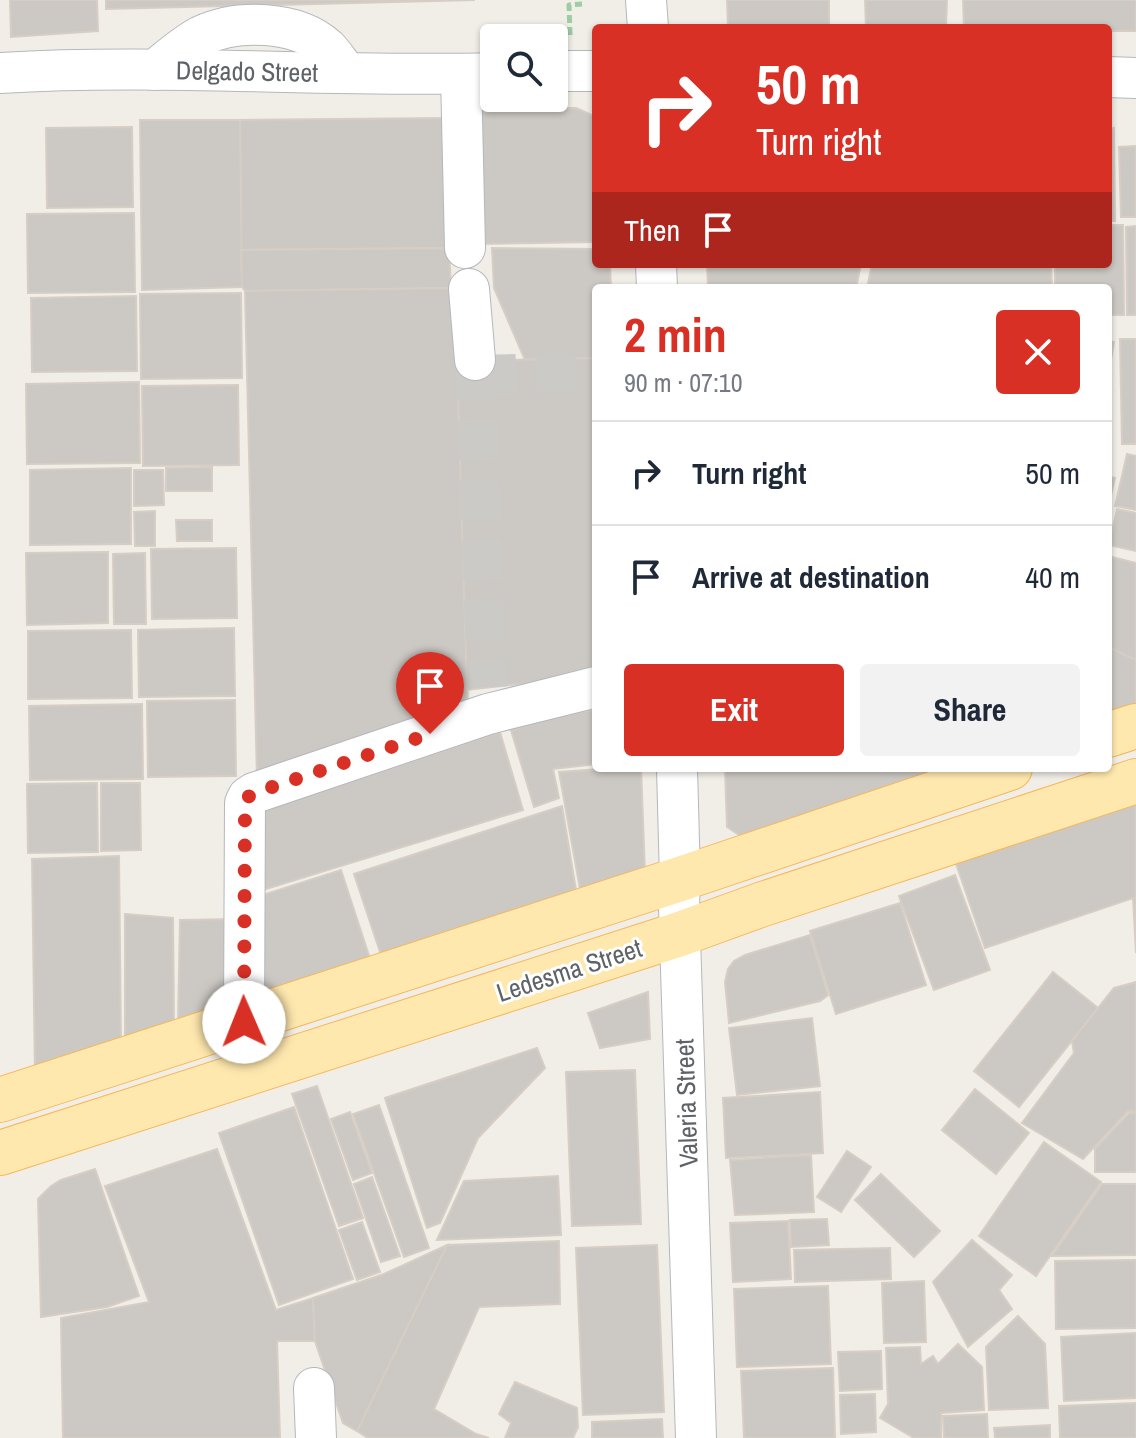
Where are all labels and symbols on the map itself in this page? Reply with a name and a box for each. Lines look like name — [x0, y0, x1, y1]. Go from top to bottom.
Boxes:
street label: Delgado Street — [176, 52, 318, 90]
pin — [396, 652, 464, 734]
street label: Ledesma Street — [492, 930, 646, 1010]
position arrow — [202, 980, 286, 1064]
street label: Valeria Street — [666, 1038, 706, 1168]

